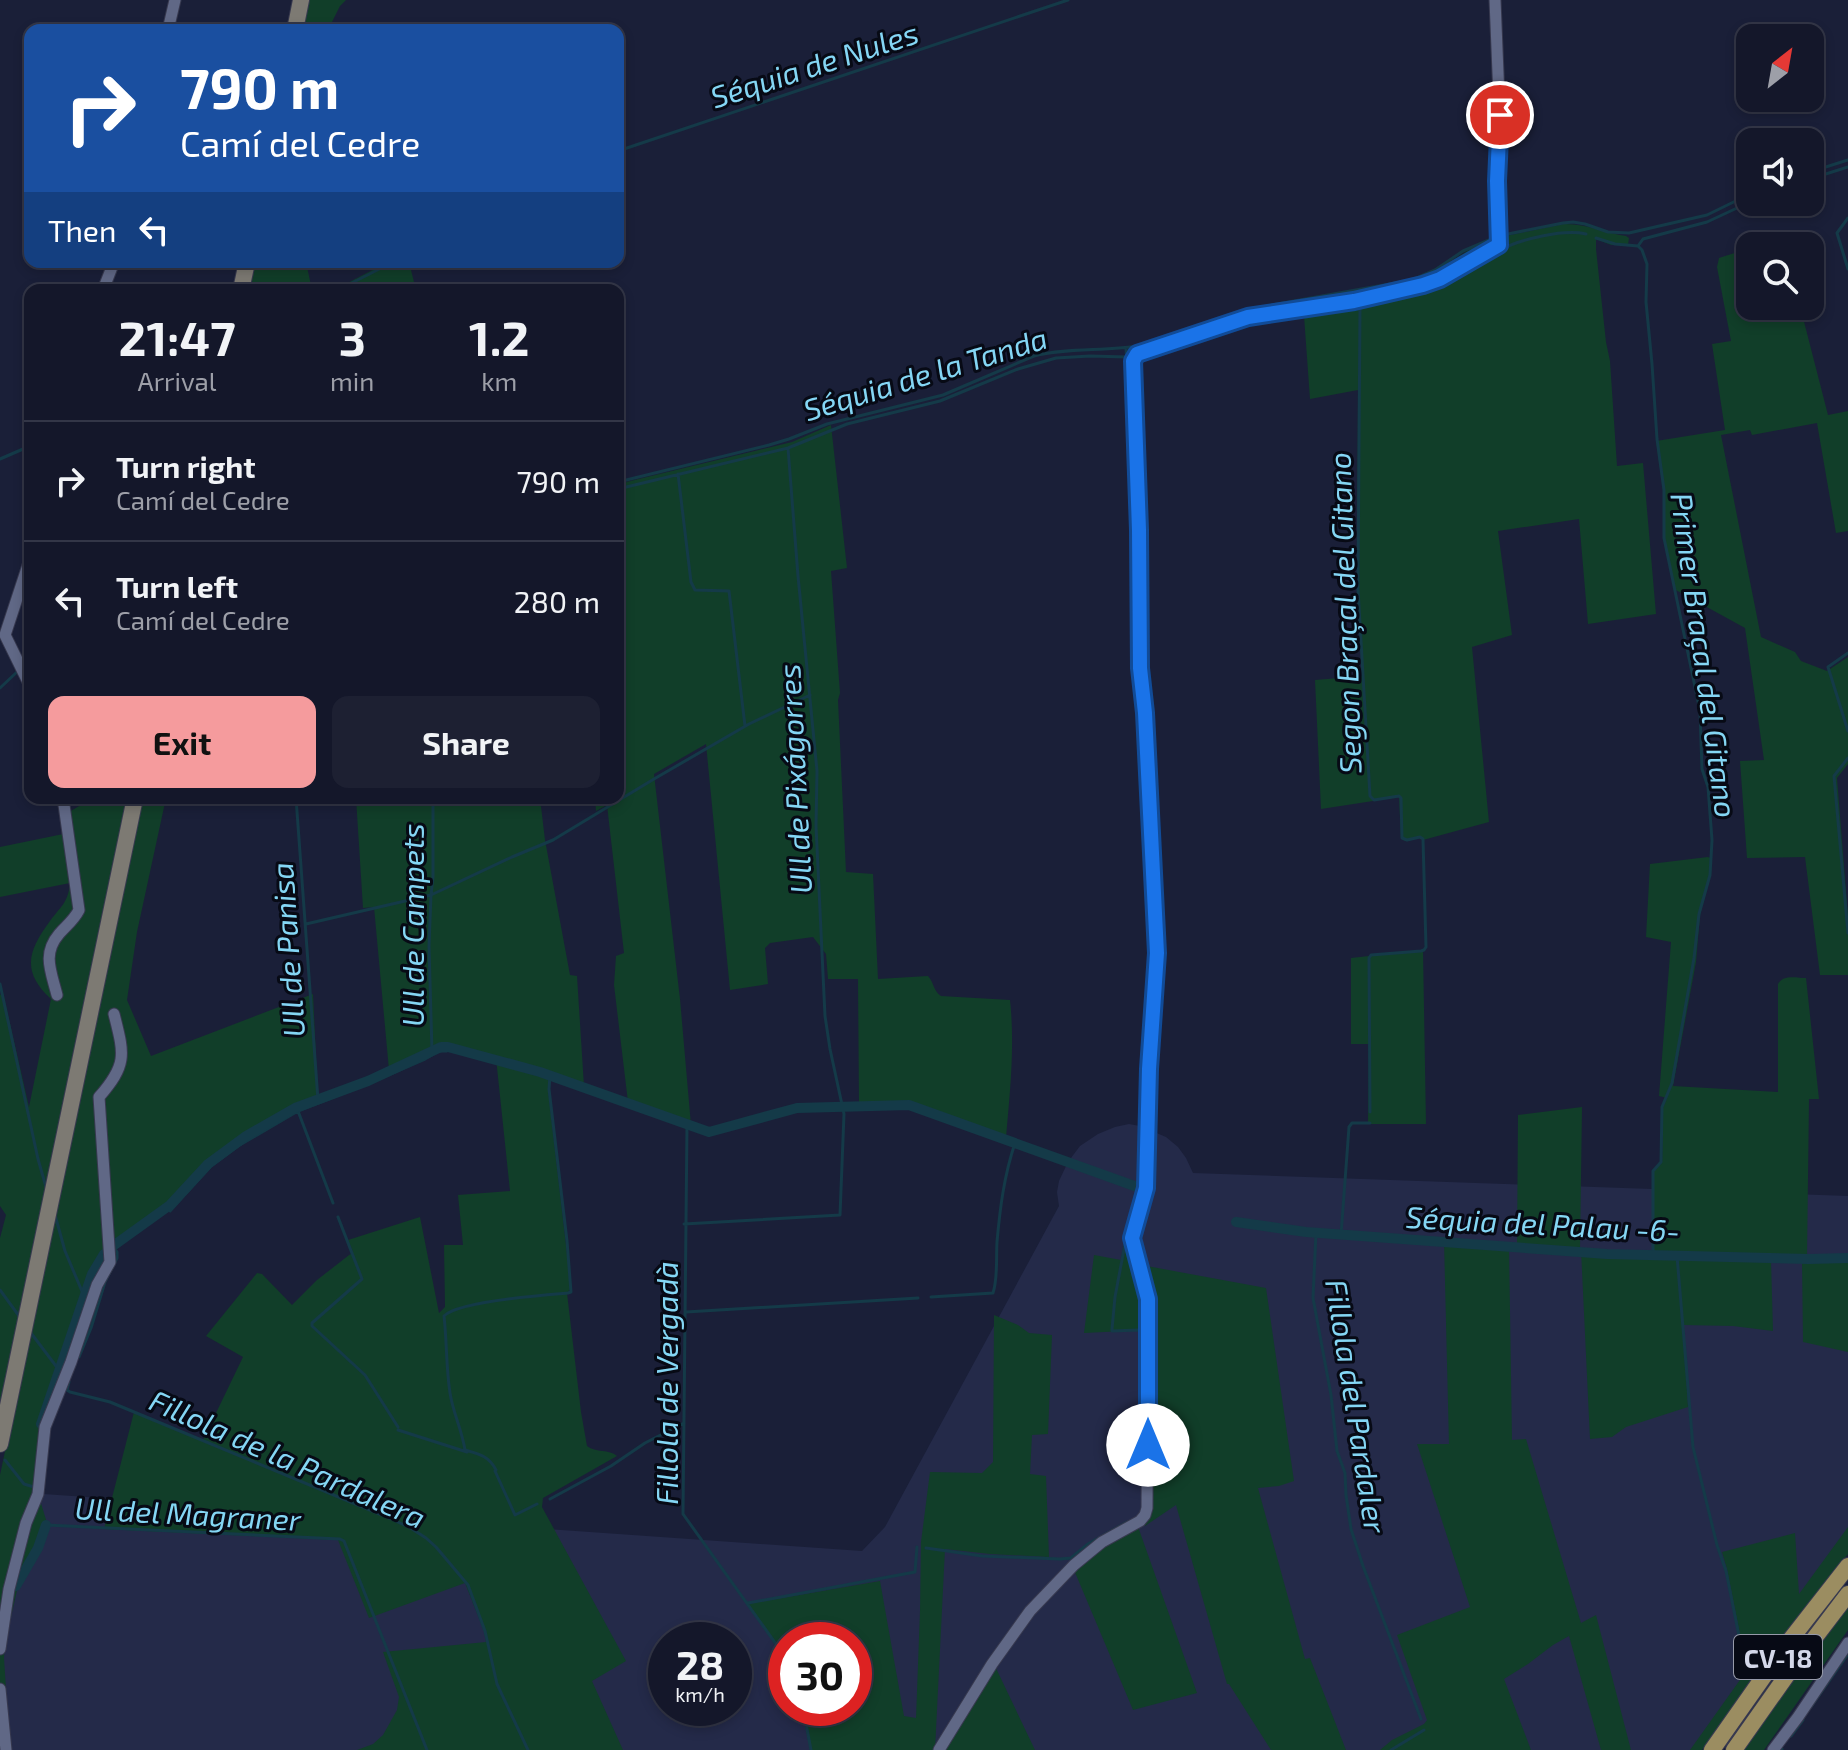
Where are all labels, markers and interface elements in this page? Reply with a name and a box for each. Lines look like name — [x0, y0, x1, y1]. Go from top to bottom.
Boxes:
water label: Séquia de Nules — [706, 13, 922, 115]
north arrow — [1736, 24, 1824, 112]
map controls — [1736, 24, 1824, 320]
text: 790 m — [180, 53, 339, 120]
icon: right — [48, 56, 152, 160]
pin — [1466, 81, 1534, 149]
icon: arrive — [1478, 93, 1522, 137]
text: Camí del Cedre — [180, 121, 420, 164]
button: sound — [1736, 128, 1824, 216]
icon: left — [132, 208, 176, 252]
text: Then — [48, 212, 116, 248]
button: search — [1736, 232, 1824, 320]
text: 21:47 — [119, 308, 235, 366]
text: 3 — [339, 308, 366, 366]
text: 1.2 — [469, 308, 529, 366]
water label: Séquia de la Tanda — [799, 319, 1051, 427]
text: Arrival — [137, 365, 217, 396]
text: min — [330, 365, 374, 396]
text: km — [481, 365, 517, 396]
text: Turn right — [116, 448, 256, 484]
water label: Segon Braçal del Gitano — [1320, 452, 1369, 774]
icon: right — [48, 459, 92, 503]
text: 790 m — [516, 463, 600, 499]
text: Camí del Cedre — [116, 484, 290, 515]
water label: Primer Braçal del Gitano — [1663, 490, 1746, 820]
text: Turn left — [116, 568, 238, 604]
icon: left — [48, 579, 92, 623]
text: 280 m — [514, 583, 600, 619]
text: Camí del Cedre — [116, 604, 290, 635]
water label: Ull de Pixágorres — [770, 663, 818, 895]
button: Exit — [48, 696, 316, 788]
button: Share — [332, 696, 600, 788]
water label: Ull de Campets — [394, 823, 430, 1027]
water label: Ull de Panisa — [263, 861, 311, 1039]
water label: Séquia del Palau -6- — [1405, 1198, 1681, 1248]
water label: Fillola de Vergadà — [648, 1261, 684, 1505]
water label: Fillola del Pardaler — [1319, 1277, 1395, 1536]
water label: Fillola de la Pardalera — [145, 1381, 431, 1535]
position arrow — [1106, 1403, 1190, 1487]
water label: Ull del Magraner — [74, 1489, 303, 1537]
speed limit sign: 30 — [768, 1622, 872, 1726]
road number: CV-18 — [1734, 1635, 1822, 1679]
text: 28 — [676, 1640, 724, 1688]
text: km/h — [675, 1682, 725, 1706]

